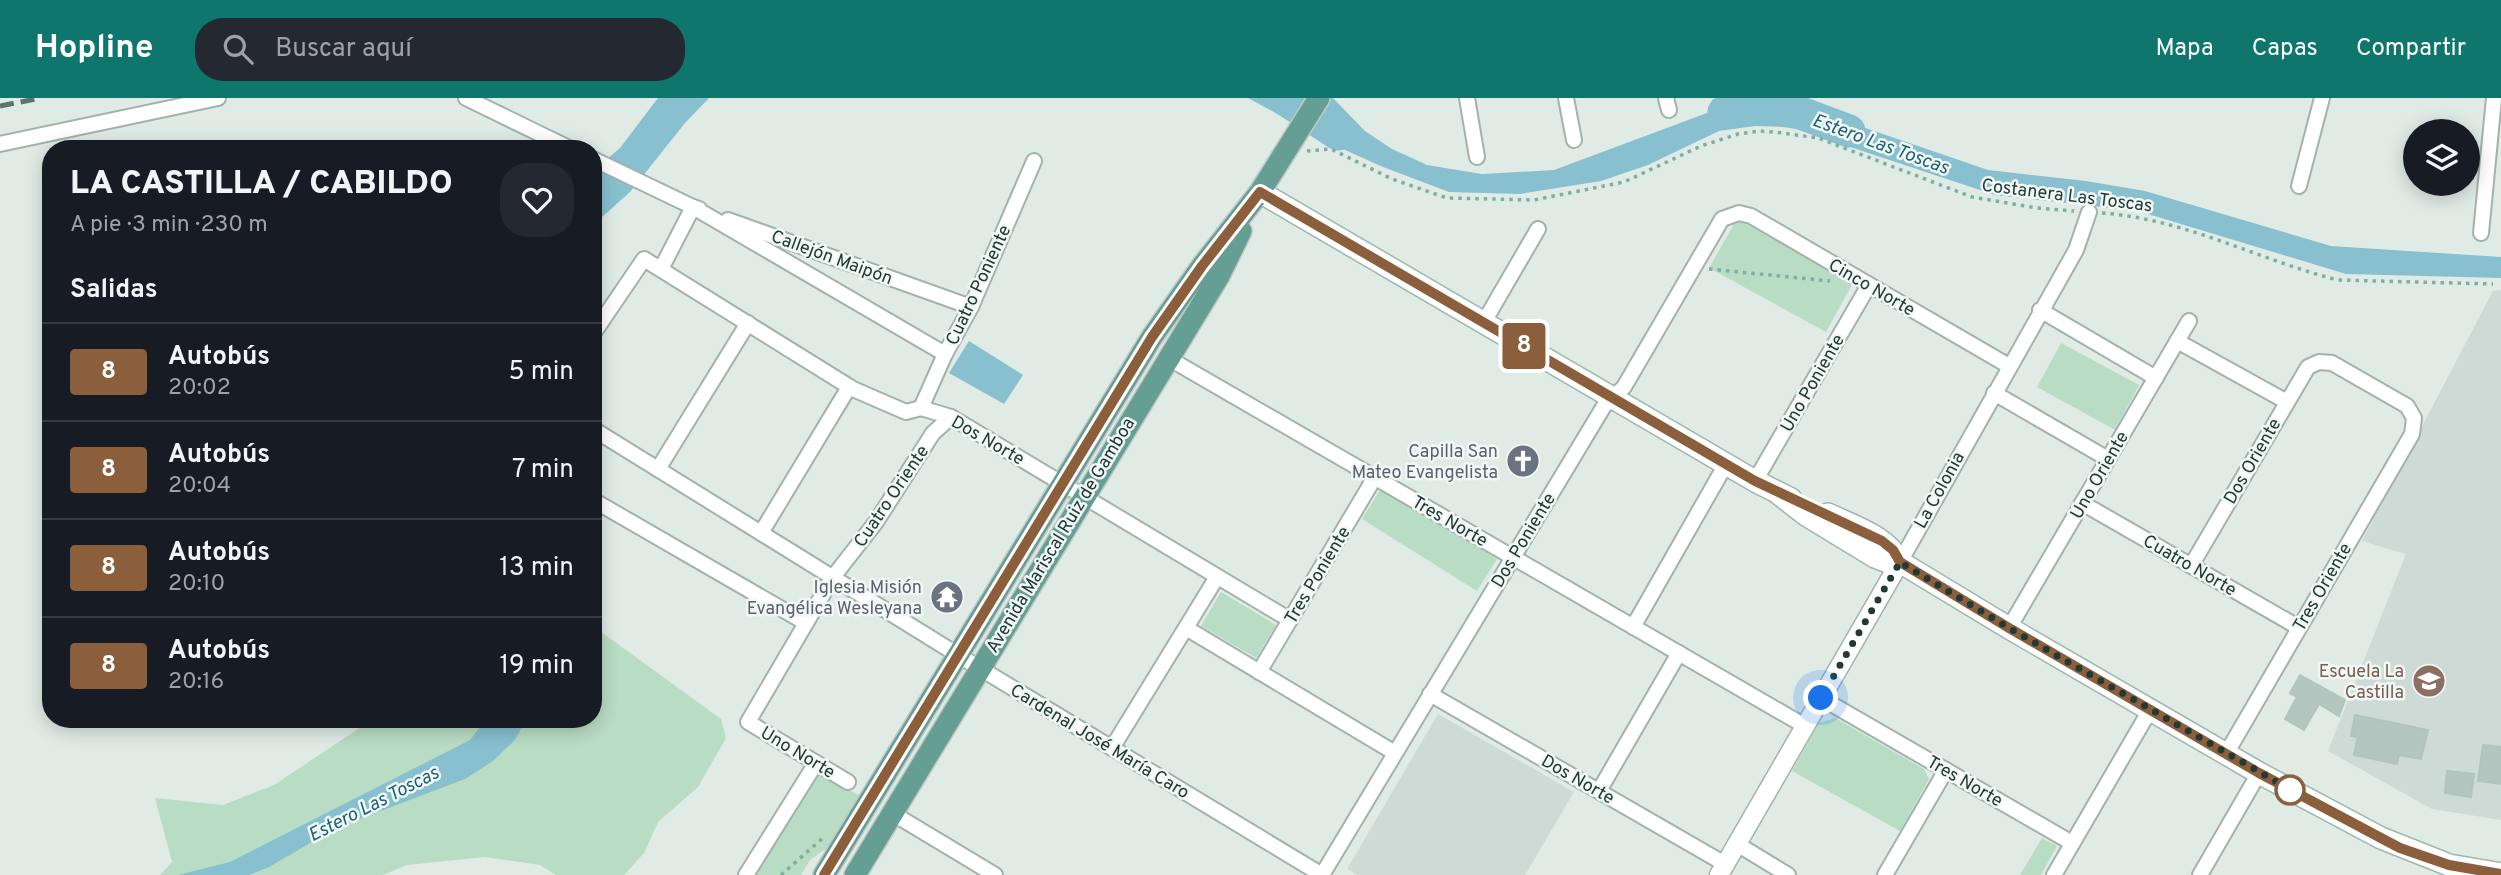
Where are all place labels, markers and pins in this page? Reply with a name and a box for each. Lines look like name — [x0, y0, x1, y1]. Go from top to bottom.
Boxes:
place label: Capilla San Mateo Evangelista — [1352, 441, 1498, 485]
church icon: Capilla San Mateo Evangelista — [1504, 442, 1542, 480]
place label: Iglesia Misión Evangélica Wesleyana — [747, 577, 922, 621]
temple icon: Iglesia Misión Evangélica Wesleyana — [928, 578, 966, 616]
place label: Escuela La Castilla — [2319, 661, 2404, 705]
school or university icon: Escuela La Castilla — [2410, 662, 2448, 700]
unlabelled marker — [2275, 775, 2305, 805]

